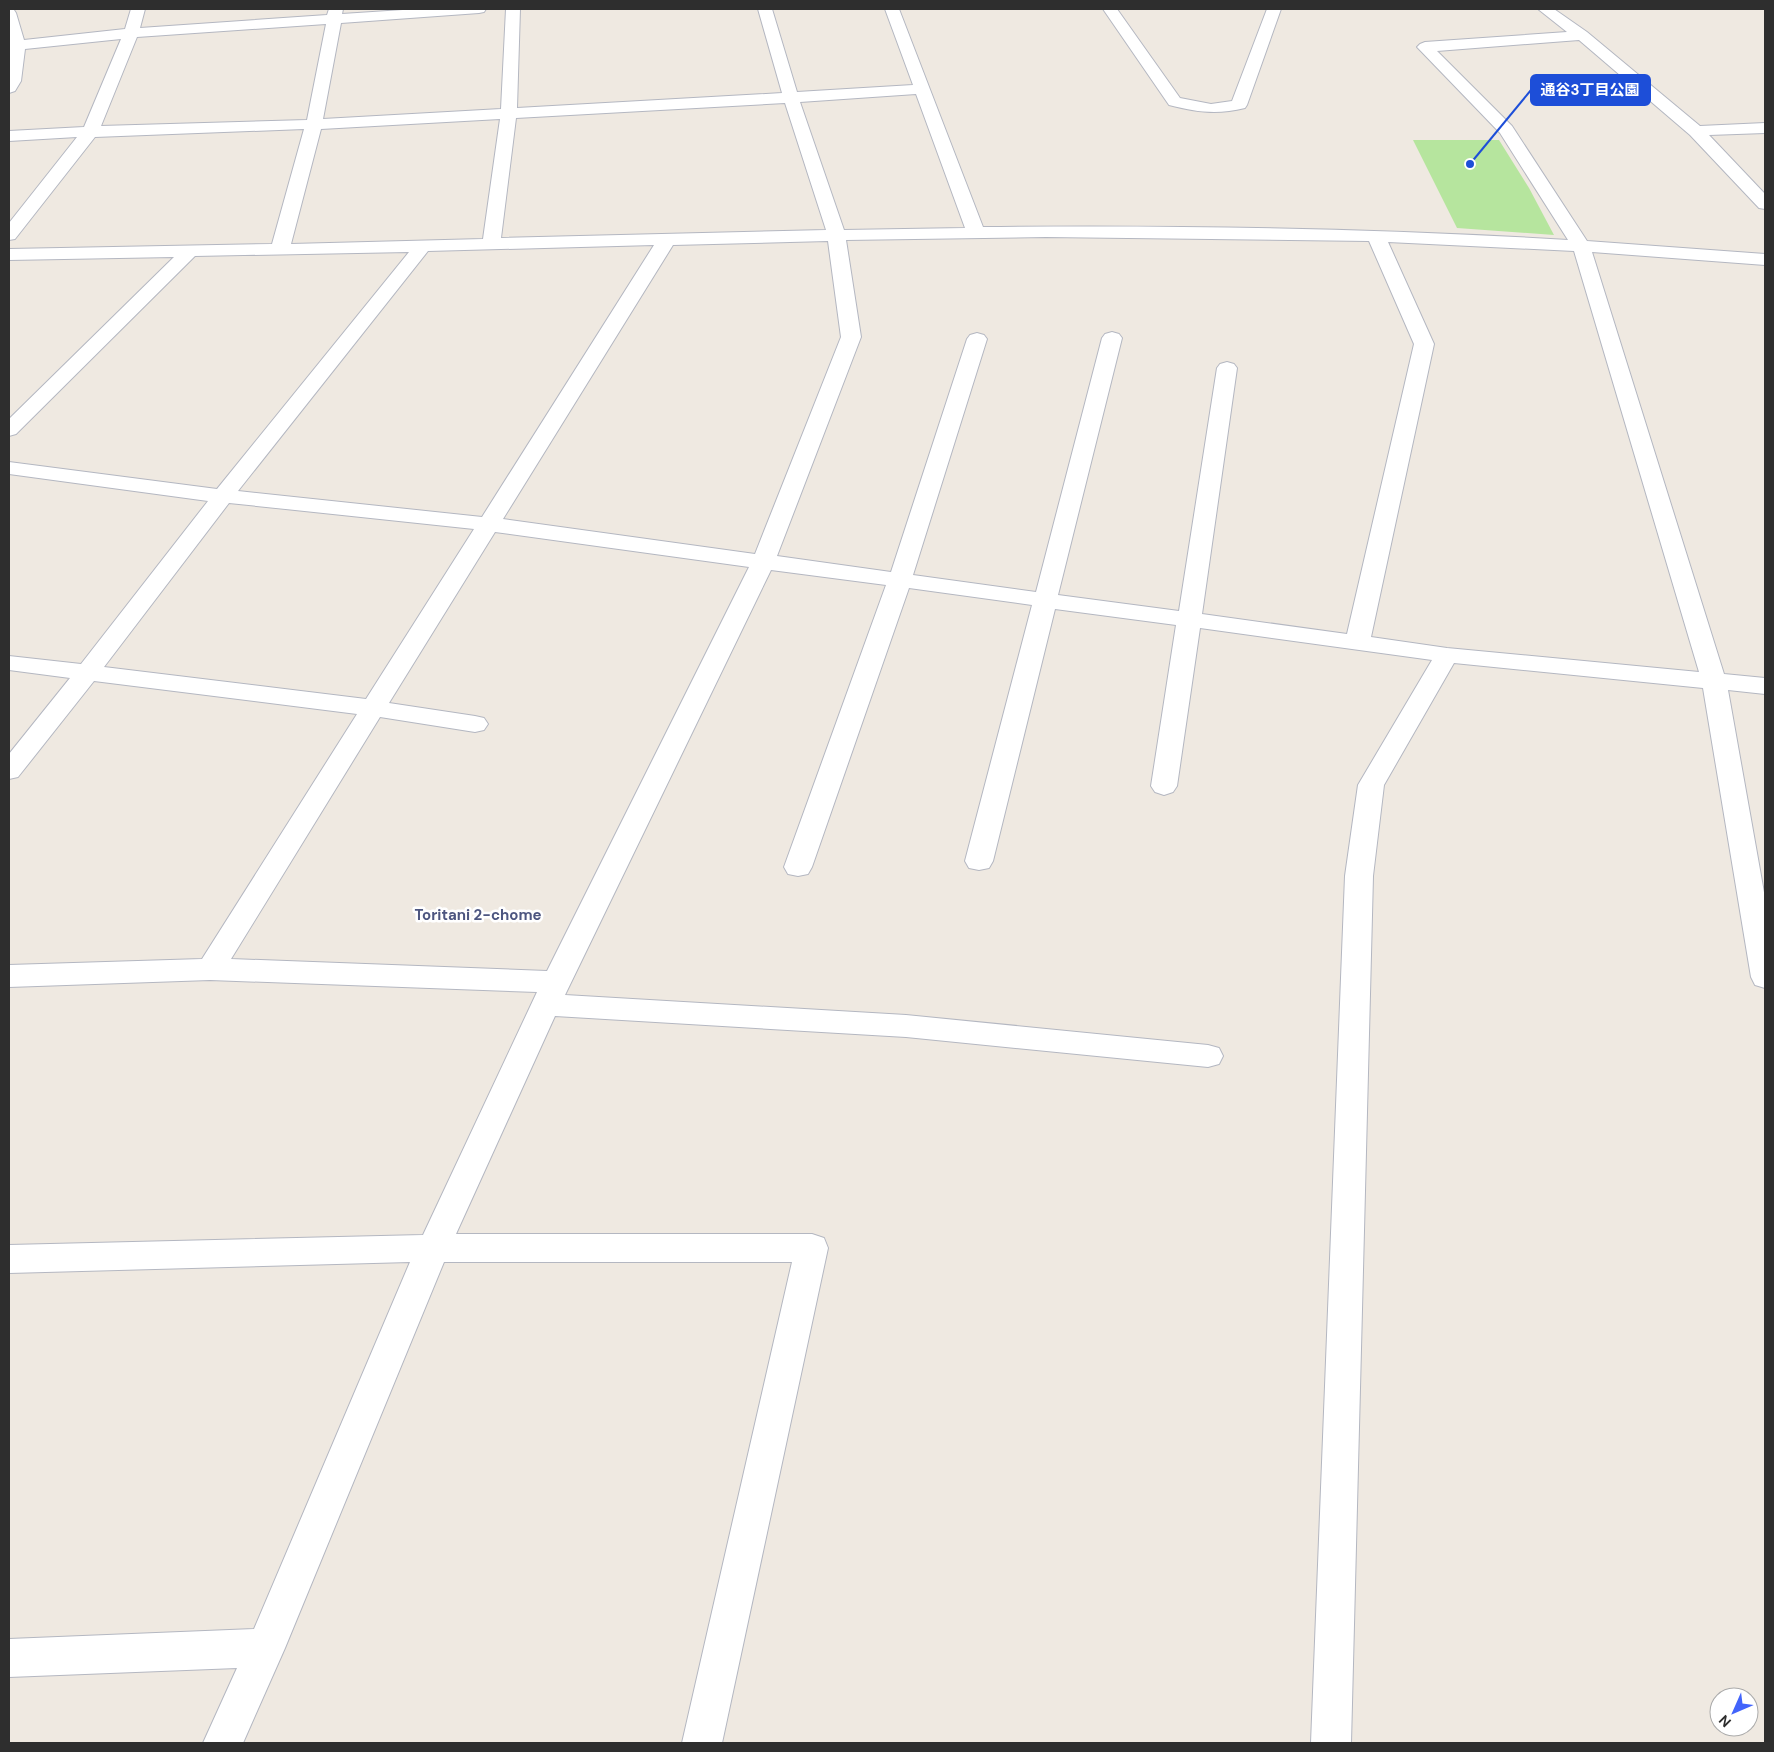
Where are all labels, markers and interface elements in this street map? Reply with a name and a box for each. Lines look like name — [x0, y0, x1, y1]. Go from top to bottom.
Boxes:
callout: 通谷3丁目公園 — [1531, 75, 1650, 105]
text: 通谷3丁目公園 — [1540, 80, 1640, 100]
district label: Toritani 2-chome — [414, 905, 542, 925]
north arrow — [1709, 1687, 1759, 1737]
text: N — [1715, 1711, 1735, 1731]

